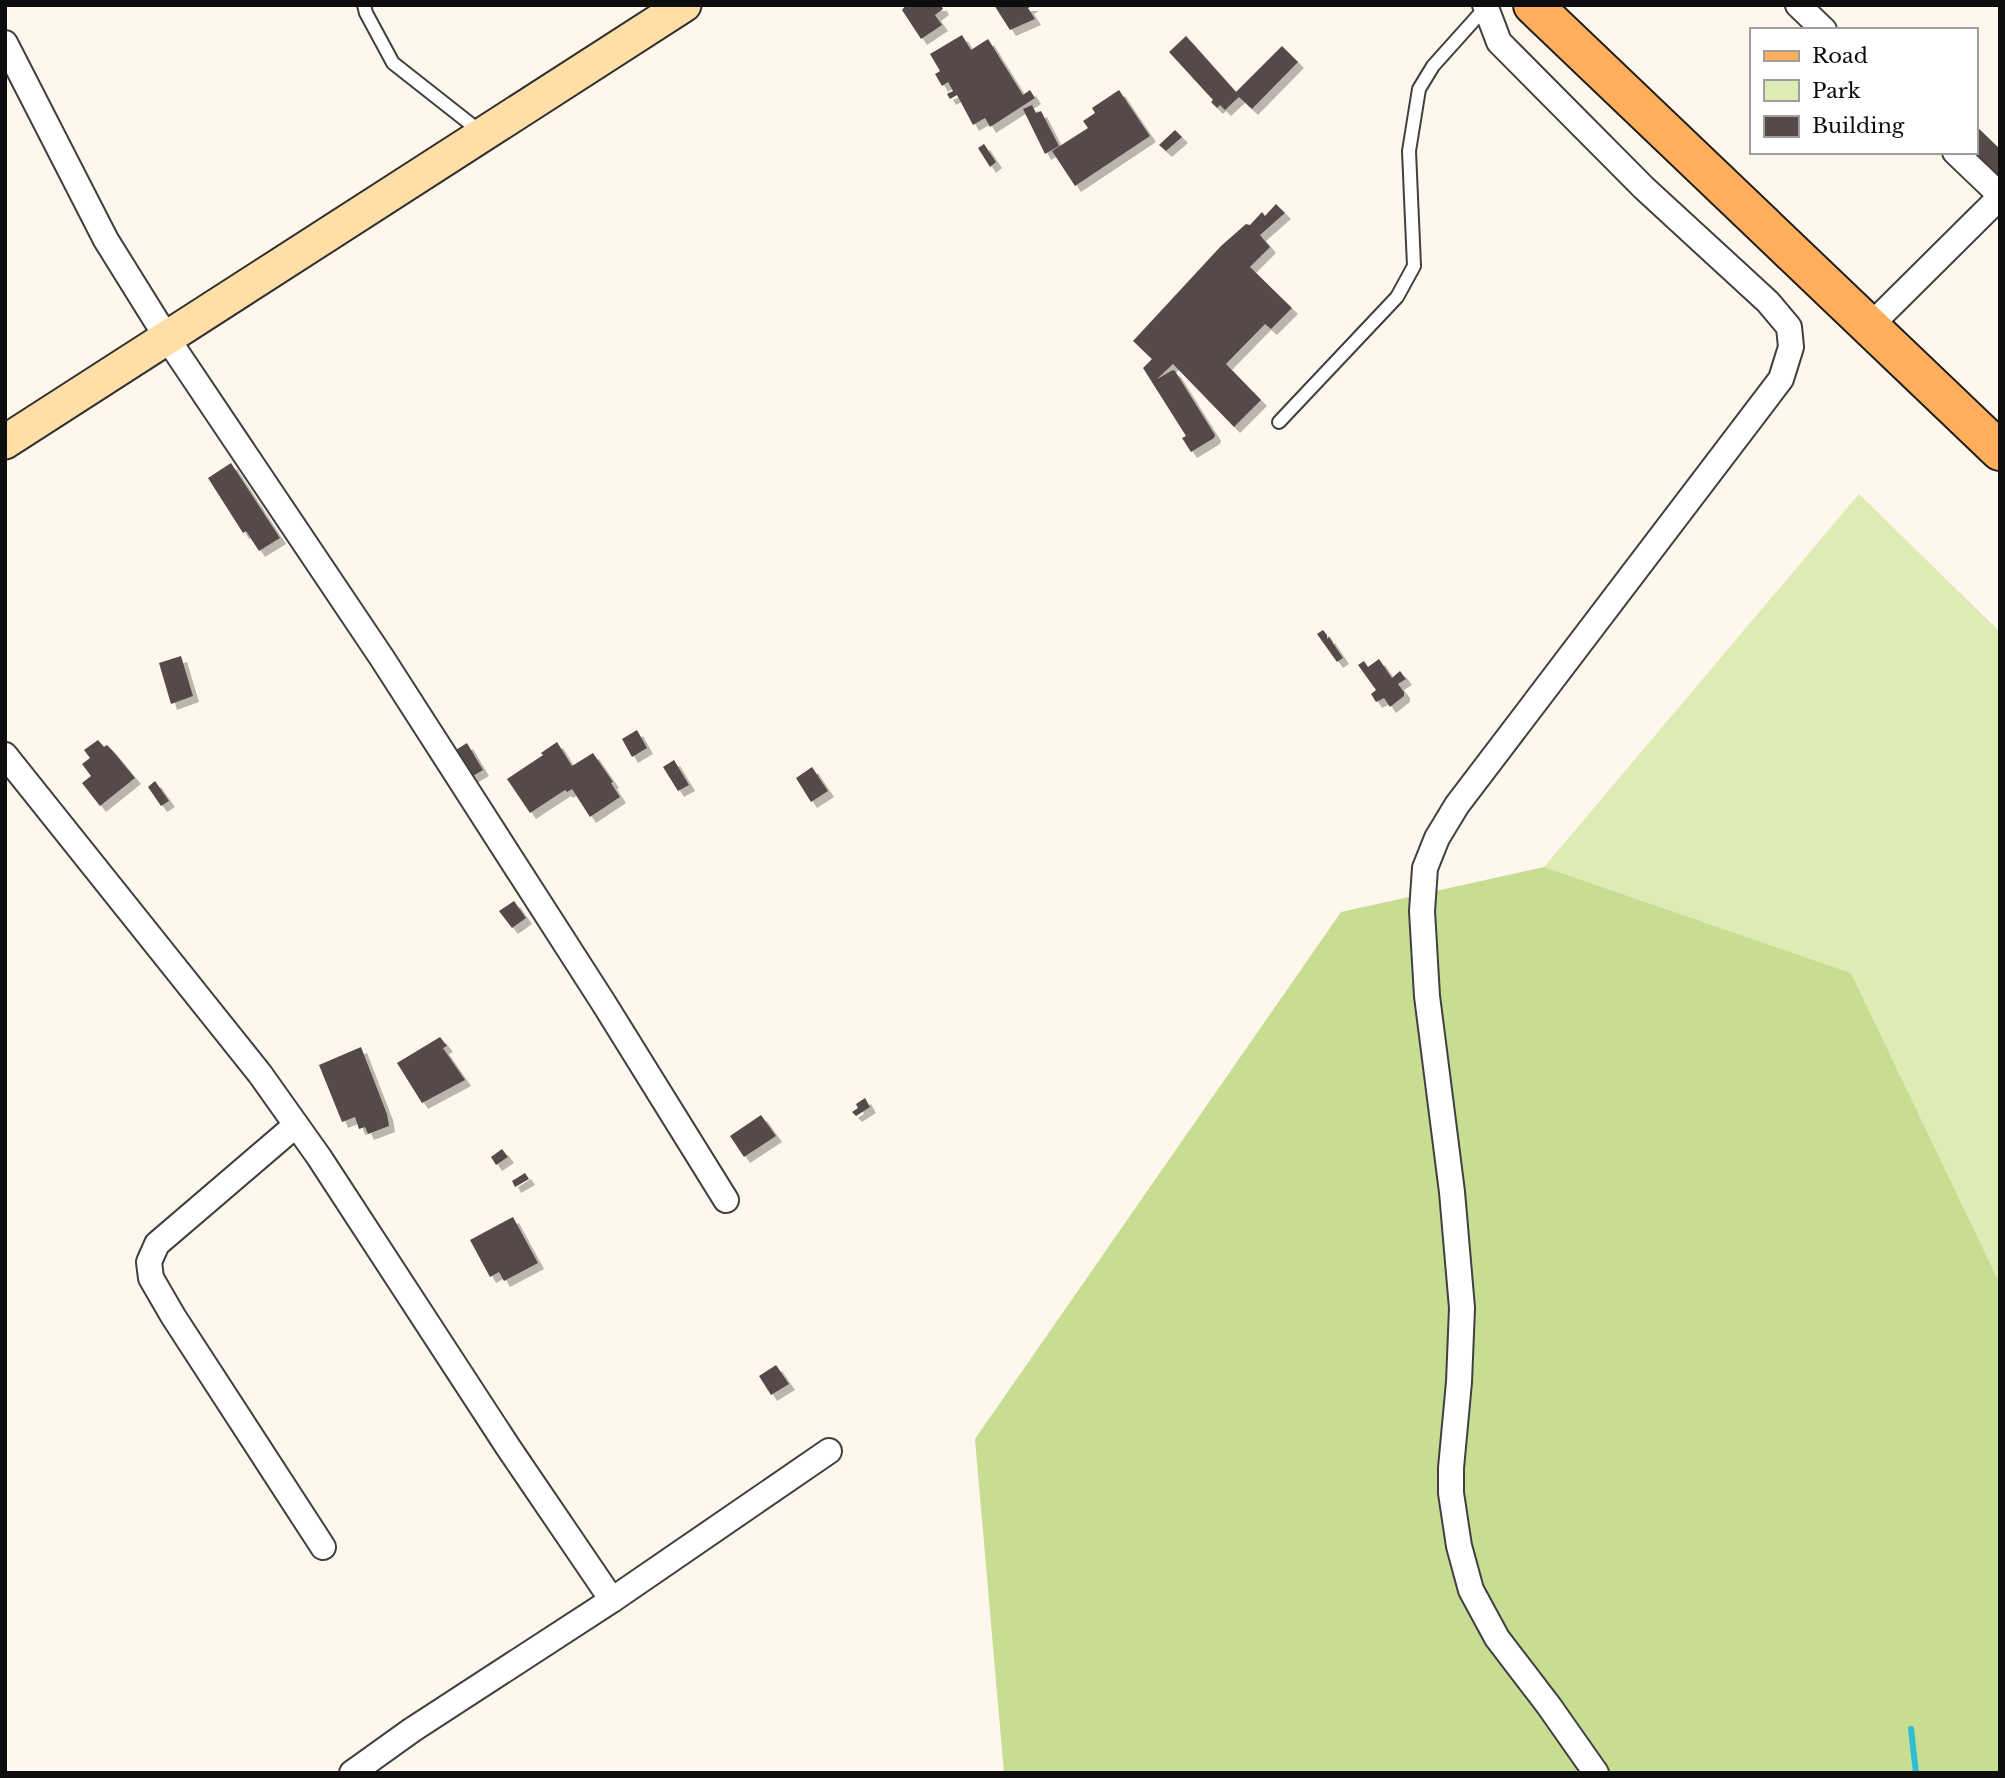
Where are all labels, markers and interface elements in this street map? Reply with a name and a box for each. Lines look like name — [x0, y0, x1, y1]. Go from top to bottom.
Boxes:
legend — [1750, 28, 1977, 154]
text: Road — [1812, 43, 1868, 69]
text: Park — [1812, 78, 1861, 104]
text: Building — [1812, 113, 1905, 139]

